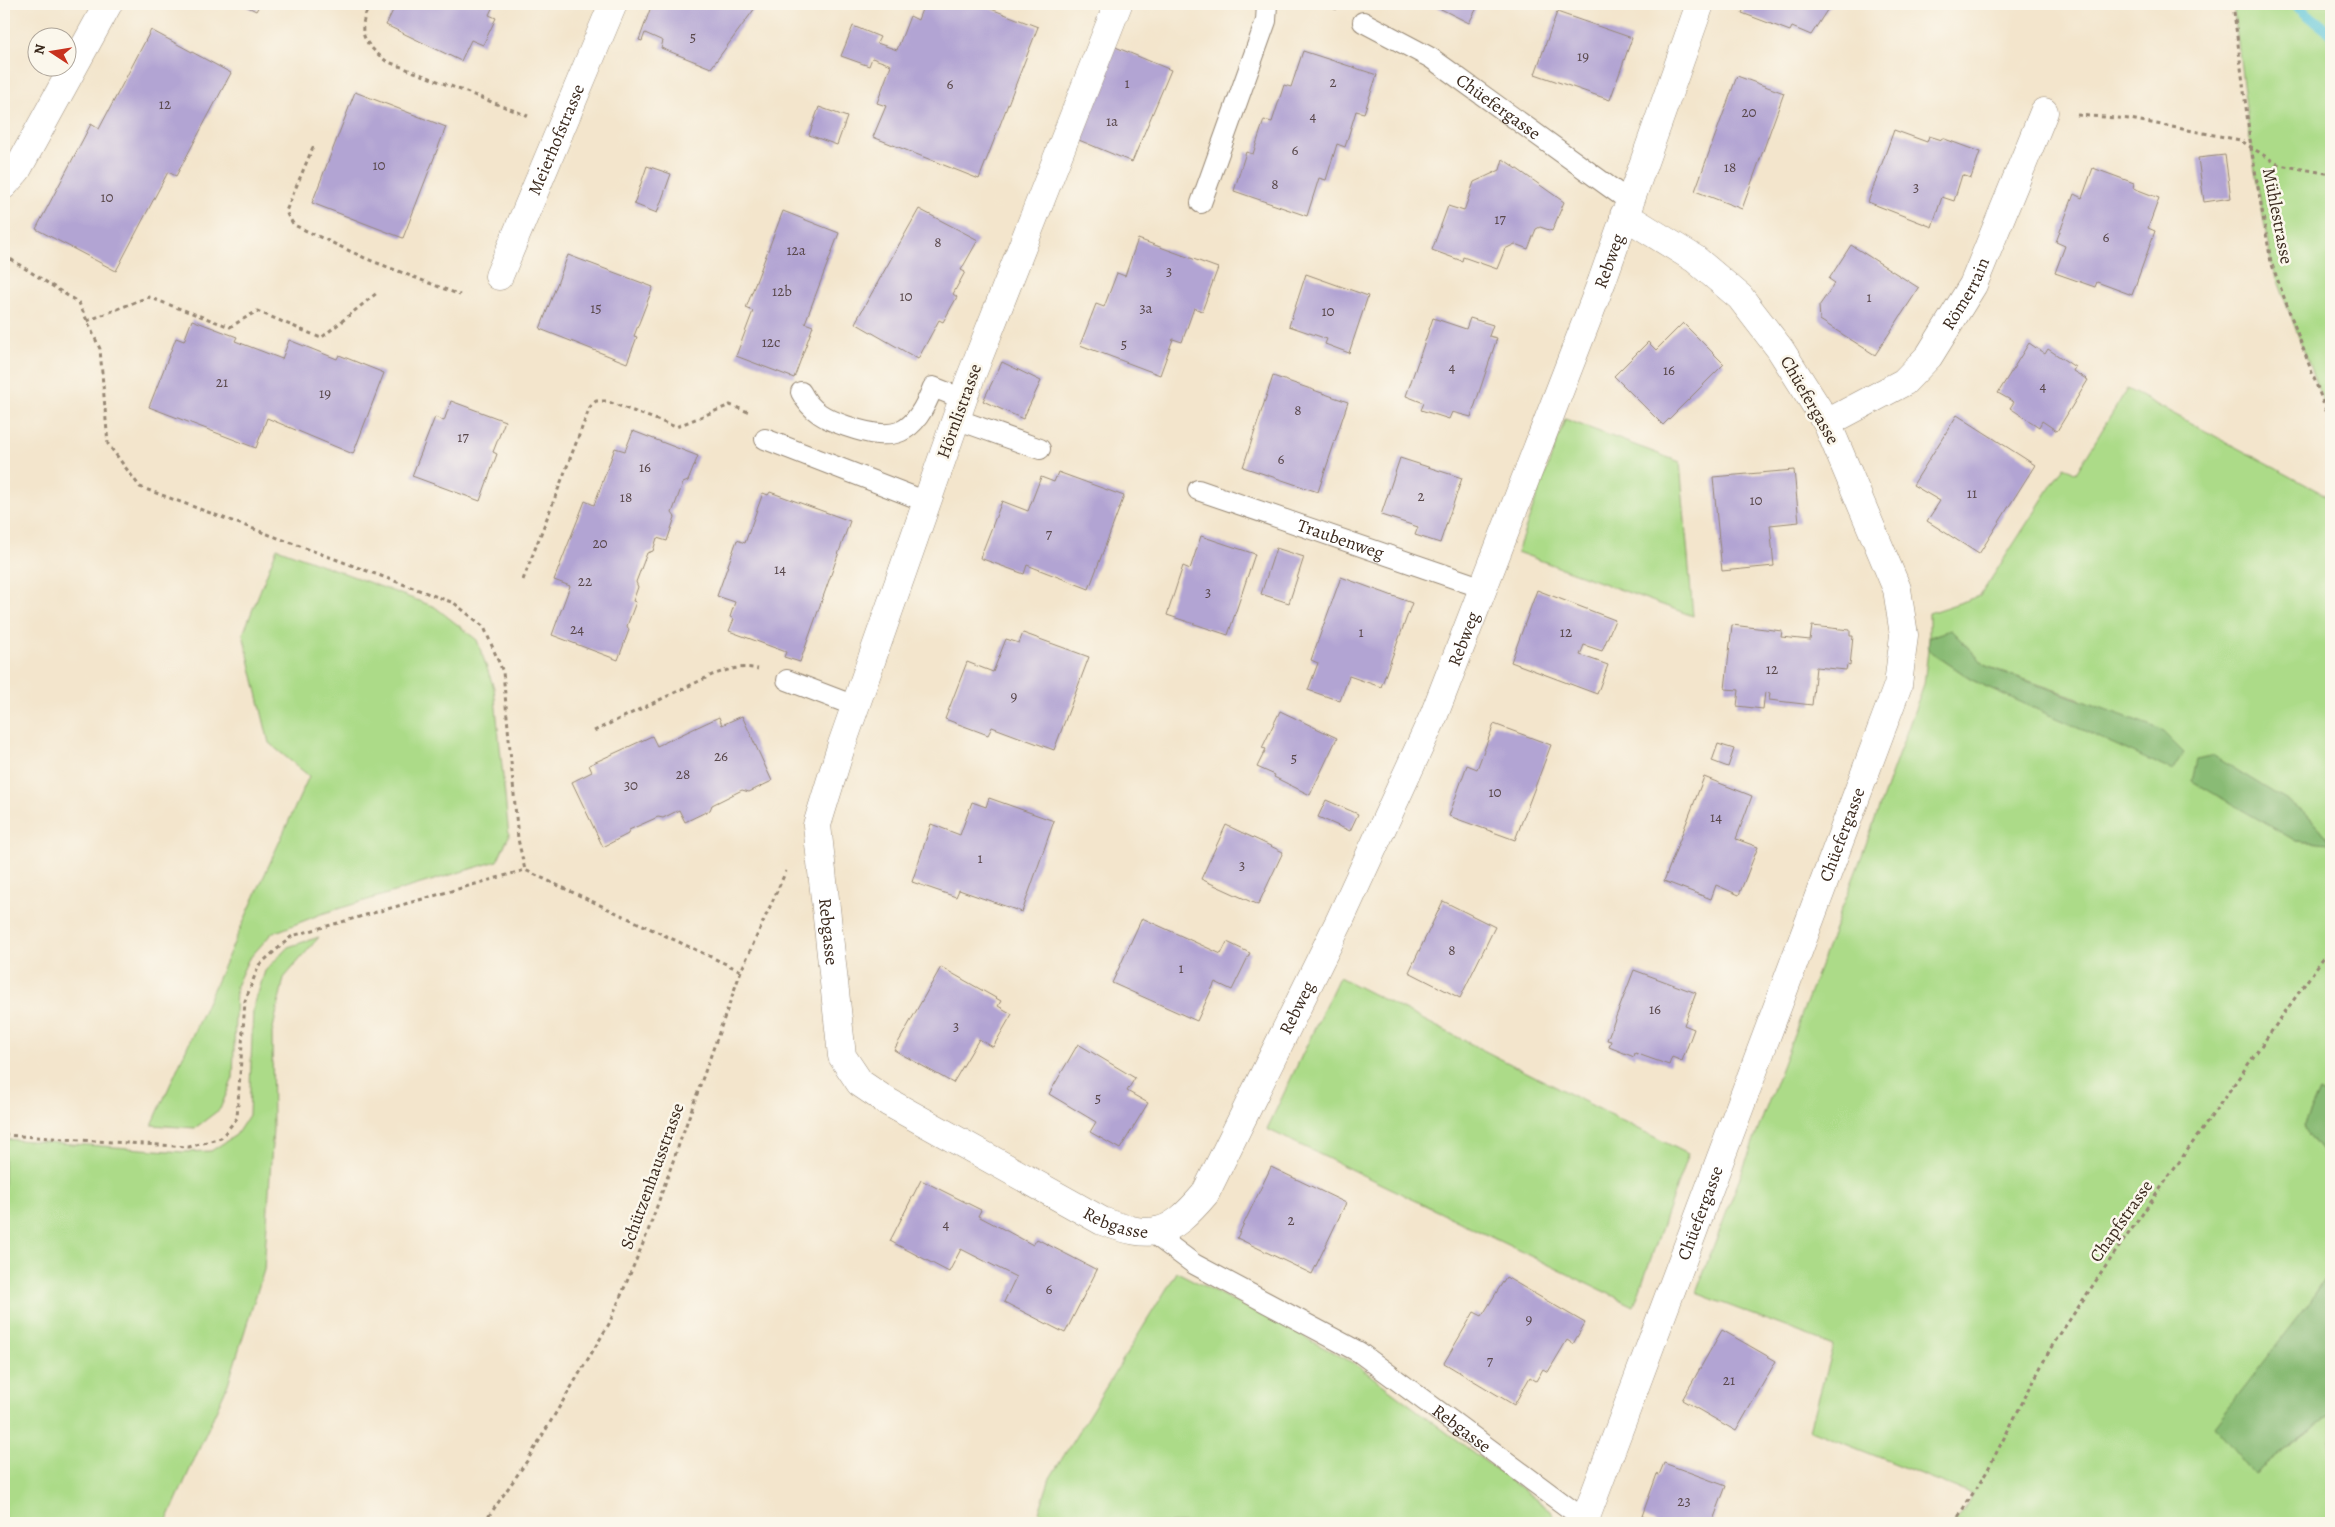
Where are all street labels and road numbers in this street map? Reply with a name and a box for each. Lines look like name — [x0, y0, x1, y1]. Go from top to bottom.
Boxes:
street label: Chüefergasse — [1451, 68, 1546, 145]
street label: Meierhofstrasse — [522, 80, 590, 199]
street label: Mühlestrasse — [2257, 166, 2299, 266]
street label: Rebweg — [1588, 230, 1630, 292]
street label: Römerrain — [1936, 254, 1995, 334]
street label: Chüefergasse — [1775, 351, 1845, 449]
street label: Hörnlistrasse — [931, 360, 987, 462]
street label: Traubenweg — [1294, 513, 1387, 565]
street label: Rebweg — [1442, 608, 1485, 670]
street label: Chüefergasse — [1813, 784, 1871, 885]
street label: Rebgasse — [813, 897, 844, 966]
street label: Rebweg — [1273, 977, 1320, 1039]
street label: Schützenhausstrasse — [614, 1099, 690, 1253]
street label: Chüefergasse — [1671, 1162, 1729, 1263]
street label: Chapfstrasse — [2084, 1175, 2158, 1267]
street label: Rebgasse — [1079, 1201, 1149, 1244]
street label: Rebgasse — [1427, 1399, 1496, 1458]

